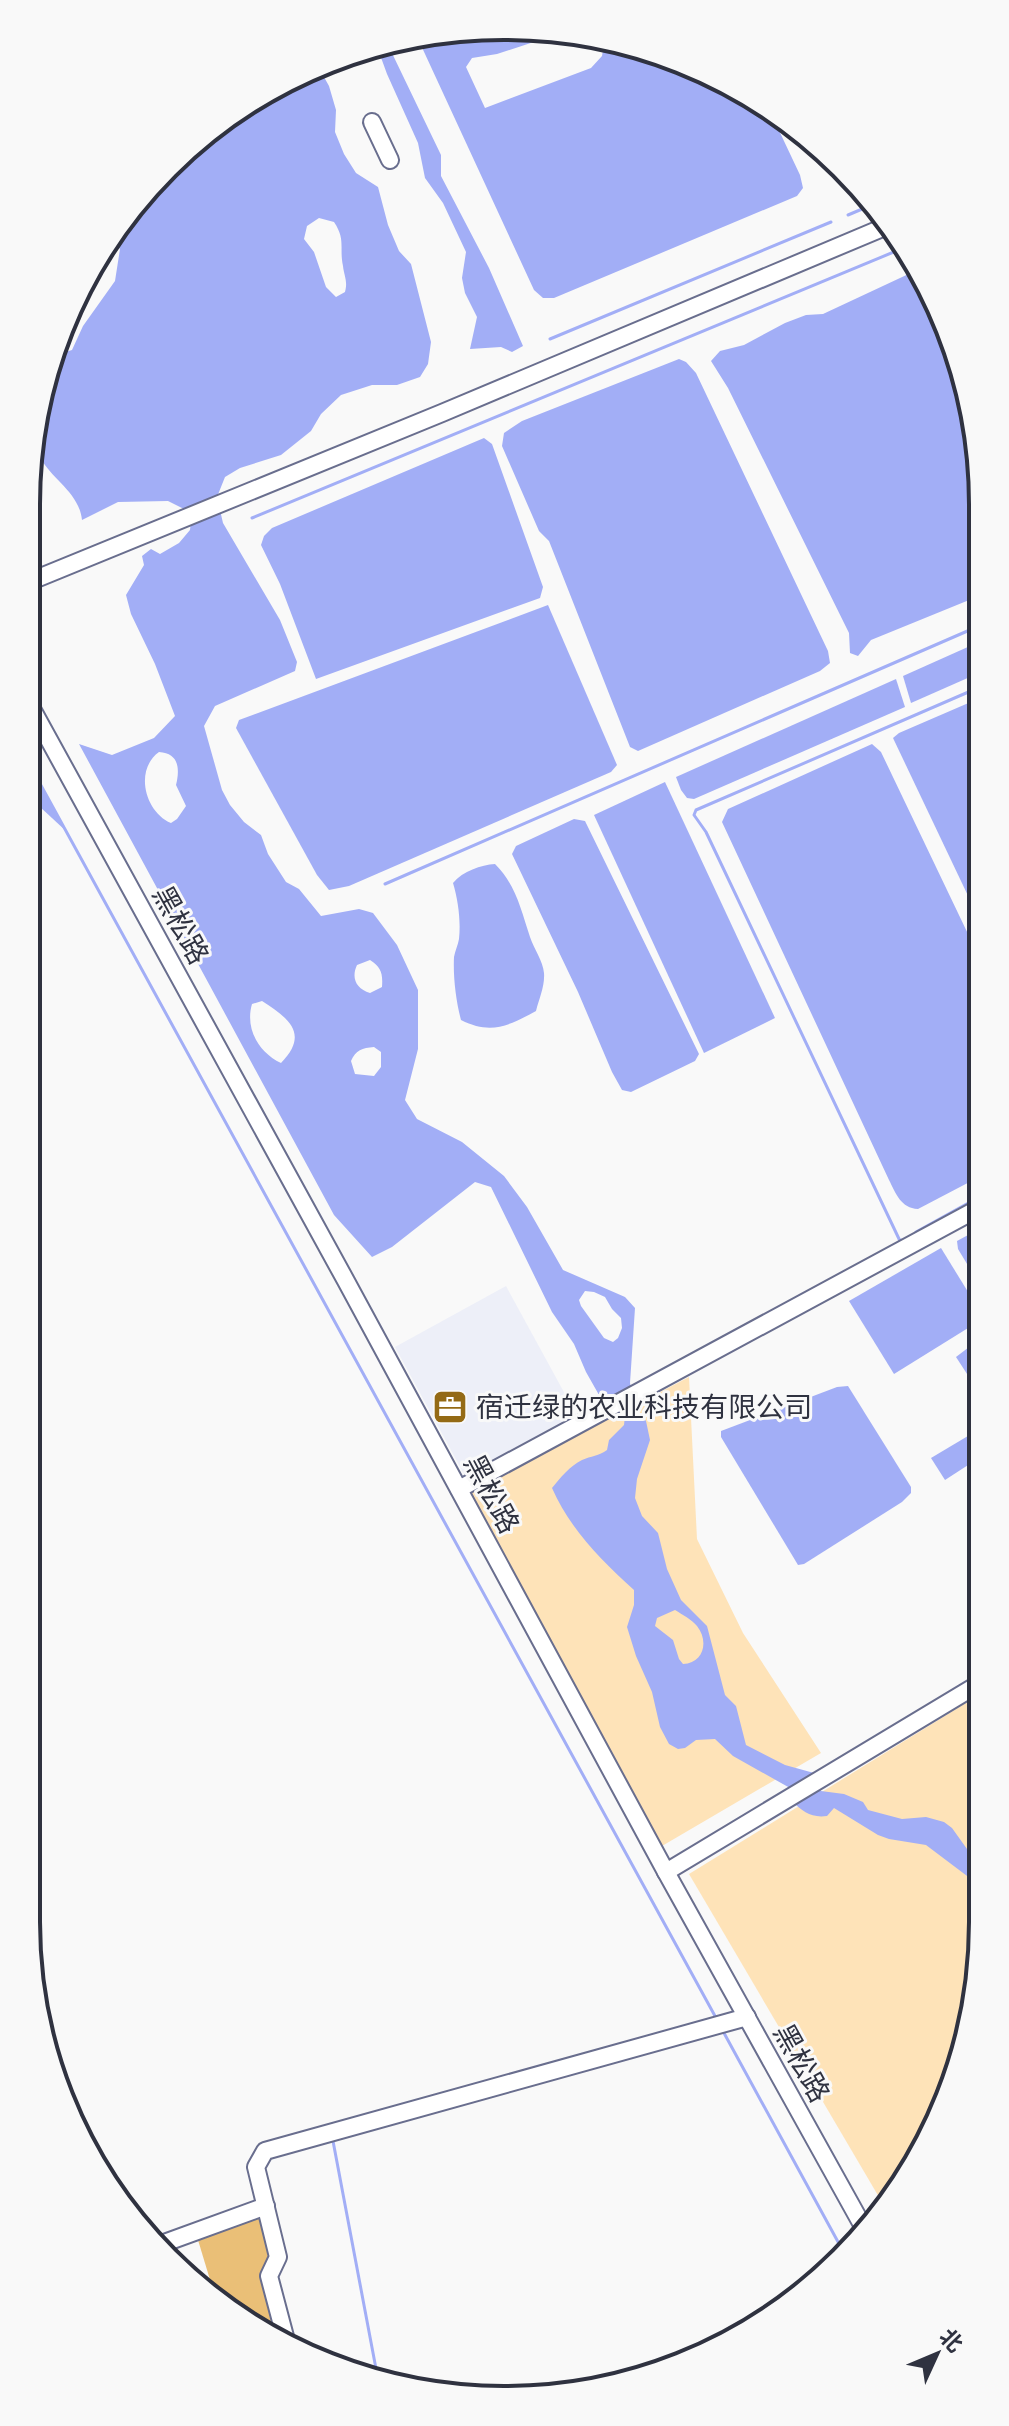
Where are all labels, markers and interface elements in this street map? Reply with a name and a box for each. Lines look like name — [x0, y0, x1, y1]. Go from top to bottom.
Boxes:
street label: 黑松路 — [146, 881, 215, 970]
office icon: 宿迁绿的农业科技有限公司 — [431, 1388, 469, 1426]
place label: 宿迁绿的农业科技有限公司 — [476, 1391, 812, 1424]
street label: 黑松路 — [457, 1449, 526, 1539]
street label: 黑松路 — [767, 2019, 836, 2108]
north arrow — [897, 2314, 977, 2394]
text: 北 — [934, 2323, 968, 2358]

